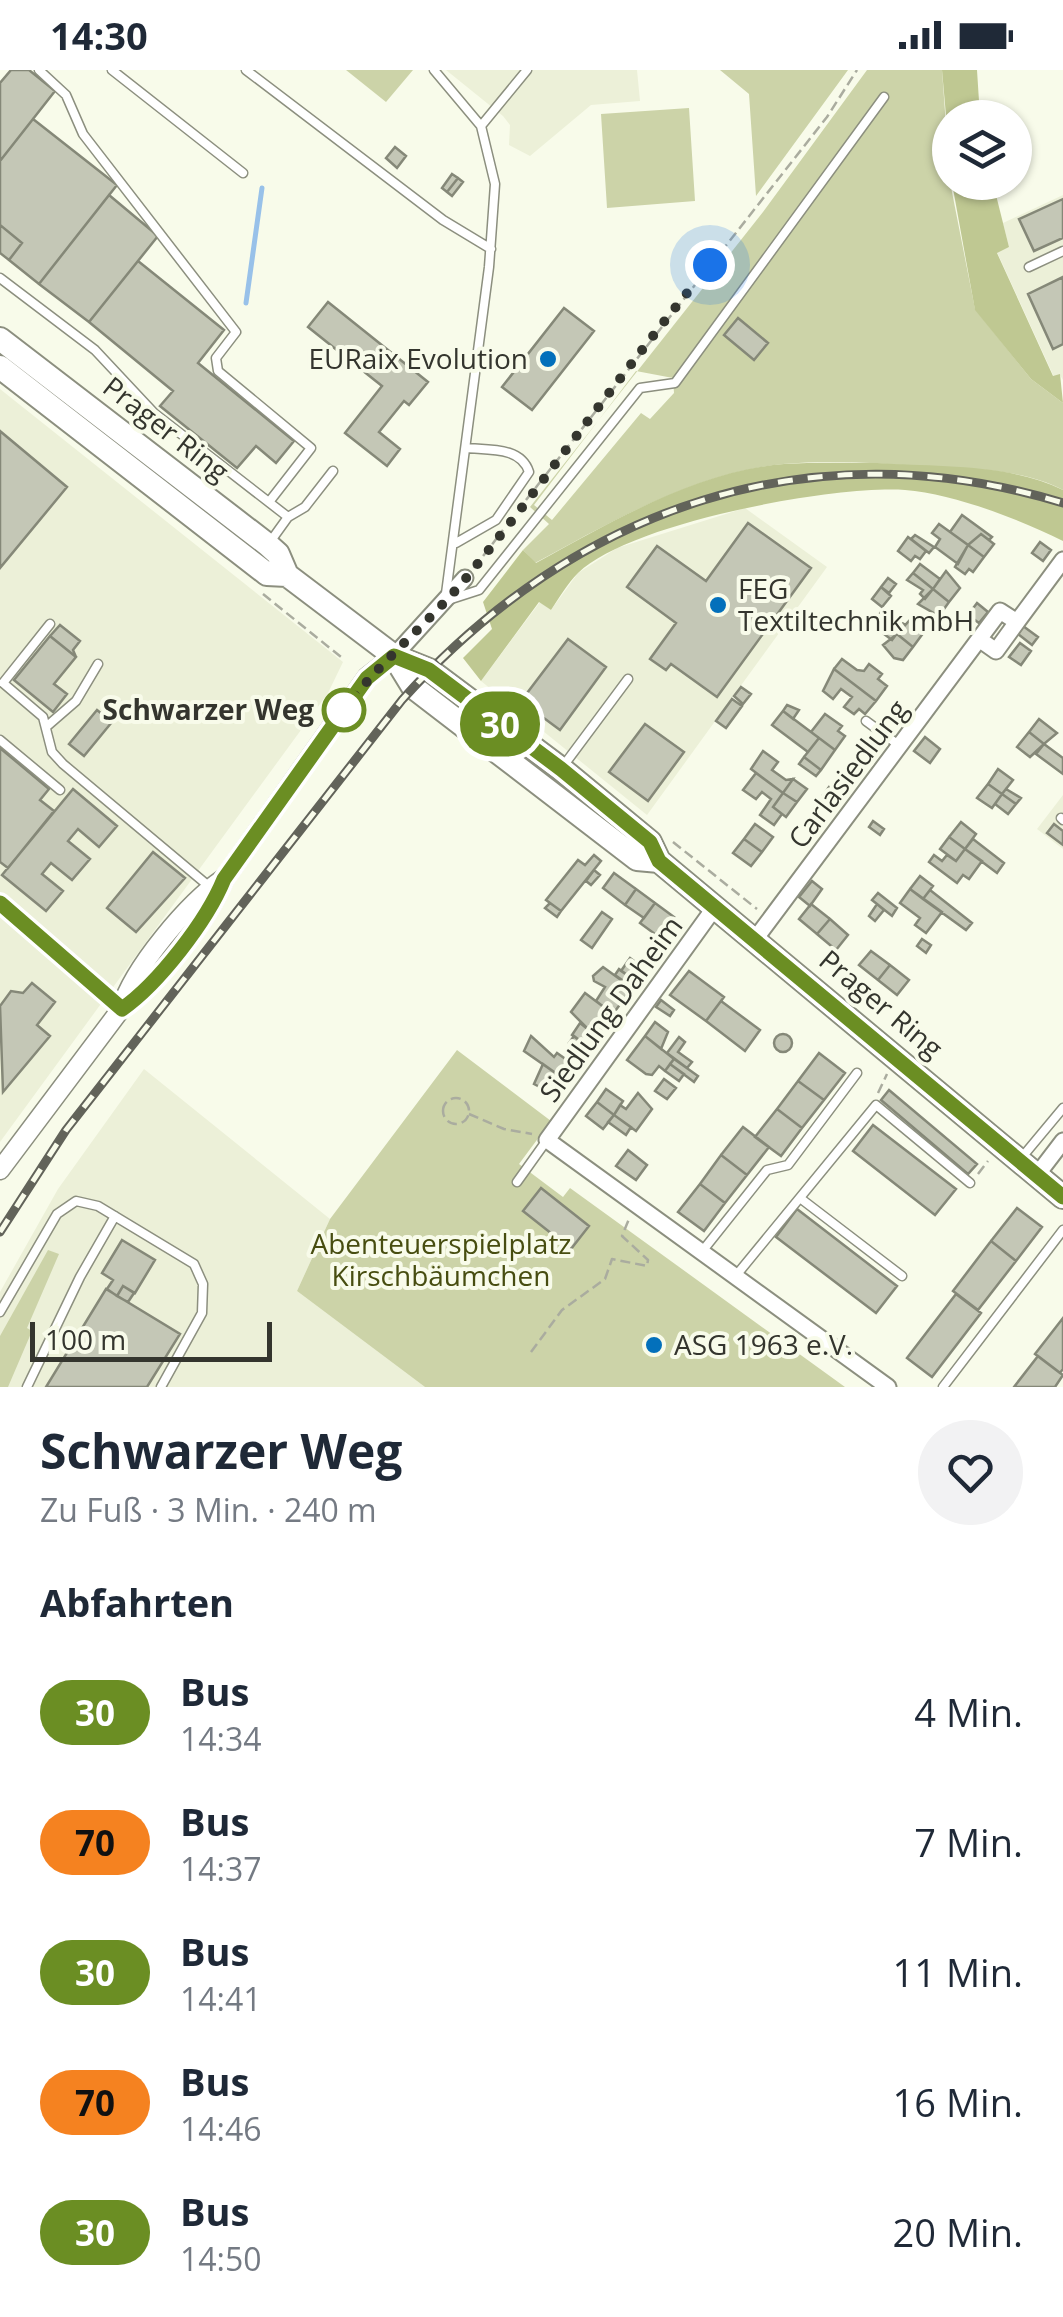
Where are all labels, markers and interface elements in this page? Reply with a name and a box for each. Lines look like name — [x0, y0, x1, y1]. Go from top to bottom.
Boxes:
text: 14:30 — [50, 9, 148, 61]
map controls — [932, 100, 1032, 200]
button: layers — [932, 100, 1032, 200]
your location — [685, 240, 735, 290]
place label: EURaix Evolution — [308, 339, 528, 377]
marker: EURaix Evolution — [537, 348, 559, 370]
street label: Prager Ring — [96, 367, 238, 489]
place label: FEG Textiltechnik mbH — [738, 569, 974, 639]
marker: FEG Textiltechnik mbH — [707, 594, 729, 616]
marker: Schwarzer Weg — [323, 689, 365, 731]
place label: Schwarzer Weg — [103, 690, 314, 728]
street label: Carlasiedlung — [779, 691, 916, 856]
line badge: 30 — [455, 692, 545, 756]
text: 30 — [480, 701, 520, 748]
street label: Siedlung Daheim — [530, 908, 690, 1109]
street label: Prager Ring — [812, 940, 951, 1066]
park label: Abenteuerspielplatz Kirschbäumchen — [311, 1224, 571, 1294]
scale bar — [30, 1317, 272, 1362]
text: 100 m — [45, 1320, 126, 1358]
place label: ASG 1963 e.V. — [674, 1325, 853, 1363]
marker: ASG 1963 e.V. — [643, 1334, 665, 1356]
text: Schwarzer Weg — [40, 1418, 402, 1483]
button: heart — [918, 1420, 1023, 1525]
text: Zu Fuß · 3 Min. · 240 m — [40, 1488, 377, 1531]
text: Abfahrten — [40, 1576, 234, 1628]
text: Bus — [180, 1665, 249, 1717]
text: 4 Min. — [914, 1686, 1023, 1738]
text: 30 — [75, 1689, 115, 1736]
text: 14:34 — [180, 1717, 262, 1760]
text: Bus — [180, 1795, 249, 1847]
text: 7 Min. — [914, 1816, 1023, 1868]
text: 70 — [75, 1819, 115, 1866]
text: 14:37 — [180, 1847, 262, 1890]
text: Bus — [180, 1925, 249, 1977]
text: 11 Min. — [893, 1946, 1023, 1998]
text: 30 — [75, 1949, 115, 1996]
text: 14:41 — [180, 1977, 262, 2020]
text: Bus — [180, 2055, 249, 2107]
text: 16 Min. — [893, 2076, 1023, 2128]
text: 70 — [75, 2079, 115, 2126]
text: 14:46 — [180, 2107, 262, 2150]
text: Bus — [180, 2185, 249, 2237]
text: 20 Min. — [893, 2206, 1023, 2258]
text: 30 — [75, 2209, 115, 2256]
text: 14:50 — [180, 2237, 262, 2280]

